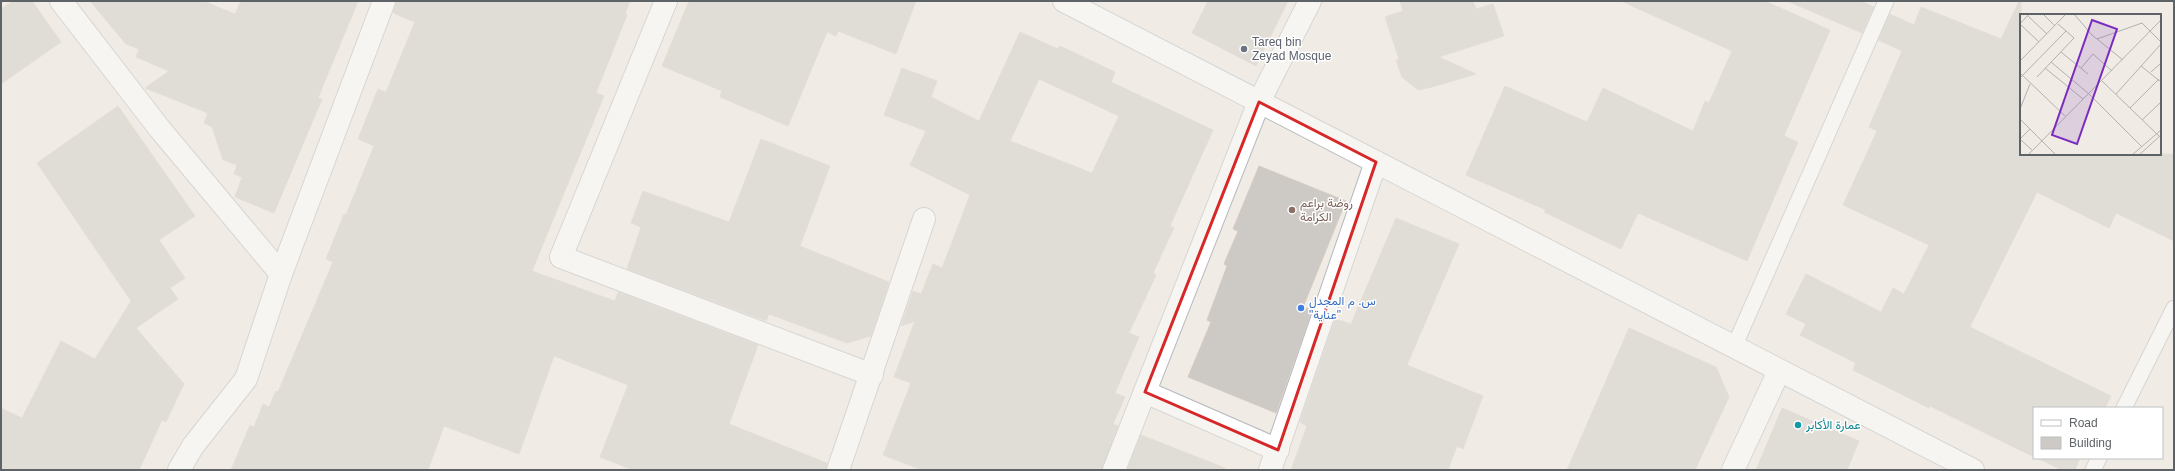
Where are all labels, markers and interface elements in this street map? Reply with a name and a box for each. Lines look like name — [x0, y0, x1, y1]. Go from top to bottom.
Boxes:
inset map — [2020, 14, 2161, 155]
place label: Tareq bin Zeyad Mosque — [1252, 35, 1332, 63]
marker: Tareq bin Zeyad Mosque — [1239, 44, 1249, 54]
place label: روضة براعم الكرامة — [1300, 196, 1353, 225]
marker: روضة براعم الكرامة — [1287, 205, 1297, 215]
place label: س. م المجدل "عناية" — [1309, 294, 1376, 322]
marker: س. م المجدل "عناية" — [1296, 303, 1306, 313]
legend — [2033, 407, 2163, 459]
text: Road — [2069, 416, 2098, 430]
place label: عمارة الأكابر — [1805, 418, 1861, 433]
marker: عمارة الأكابر — [1793, 420, 1803, 430]
text: Building — [2069, 436, 2112, 450]

